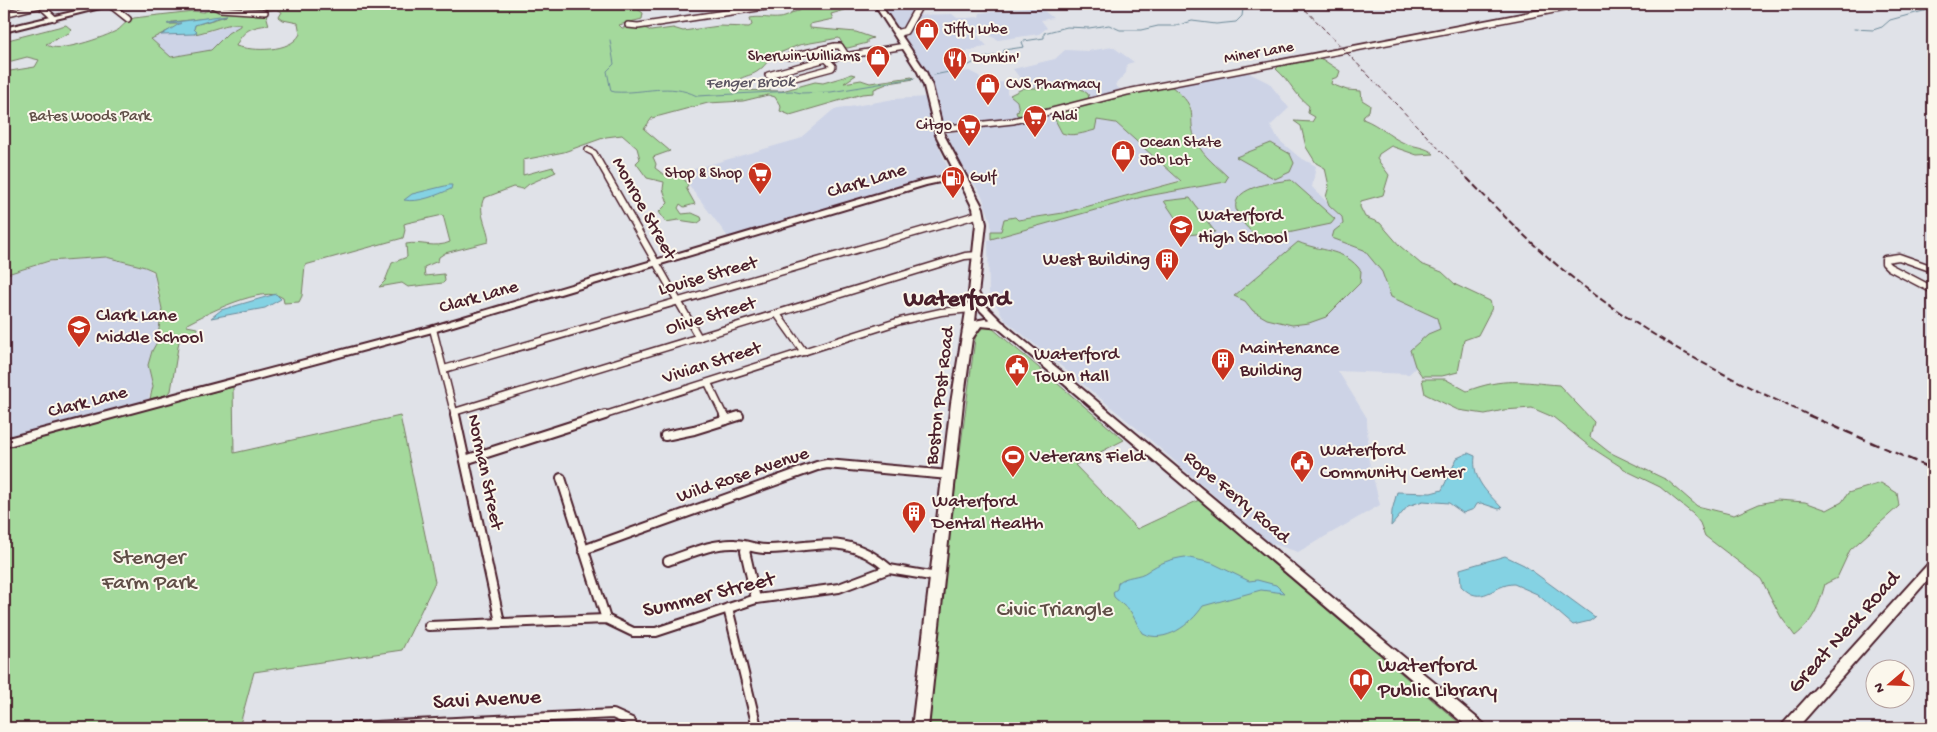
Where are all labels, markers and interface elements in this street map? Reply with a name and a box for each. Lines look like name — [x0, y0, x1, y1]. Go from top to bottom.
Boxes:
shop icon: Jiffy Lube — [914, 17, 940, 51]
place label: Jiffy Lube — [944, 21, 1008, 40]
street label: Miner Lane — [1223, 38, 1296, 69]
shop icon: Sherwin-Williams — [865, 44, 891, 78]
restaurant icon: Dunkin' — [942, 46, 968, 80]
place label: Sherwin-Williams — [748, 48, 861, 67]
place label: Dunkin' — [971, 50, 1020, 69]
shop icon: CVS Pharmacy — [975, 72, 1001, 106]
water label: Fenger Brook — [706, 74, 796, 94]
place label: CVS Pharmacy — [1006, 76, 1100, 95]
supermarket icon: Aldi — [1022, 104, 1048, 138]
park label: Bates Woods Park — [28, 108, 153, 127]
place label: Aldi — [1052, 108, 1078, 127]
supermarket icon: Citgo — [956, 113, 982, 147]
place label: Citgo — [916, 117, 952, 136]
place label: Ocean State Job Lot — [1140, 134, 1222, 171]
shop icon: Ocean State Job Lot — [1110, 139, 1136, 173]
street label: Monroe Street — [605, 154, 682, 266]
street label: Clark Lane — [825, 159, 909, 205]
supermarket icon: Stop & Shop — [747, 161, 773, 195]
place label: Stop & Shop — [665, 165, 742, 184]
fuel station icon: Gulf — [940, 165, 966, 199]
place label: Gulf — [970, 169, 997, 188]
place label: Waterford High School — [1198, 205, 1288, 250]
school or university icon: Waterford High School — [1168, 214, 1194, 248]
building icon: West Building — [1154, 247, 1180, 281]
place label: West Building — [1043, 249, 1150, 272]
street label: Louise Street — [656, 251, 762, 302]
street label: Clark Lane — [437, 276, 521, 320]
district label: Waterford — [903, 286, 1013, 315]
street label: Olive Street — [663, 292, 761, 342]
place label: Clark Lane Middle School — [96, 305, 203, 350]
school or university icon: Clark Lane Middle School — [66, 314, 92, 348]
street label: Boston Post Road — [921, 324, 961, 467]
street label: Vivian Street — [659, 337, 766, 391]
place label: Maintenance Building — [1239, 338, 1339, 383]
place label: Waterford Town Hall — [1033, 344, 1120, 389]
building icon: Maintenance Building — [1210, 347, 1236, 381]
public building icon: Waterford Town Hall — [1004, 353, 1030, 387]
street label: Clark Lane — [46, 381, 130, 425]
street label: Norman Street — [461, 412, 508, 534]
place label: Waterford Community Center — [1320, 440, 1466, 485]
street label: Wild Rose Avenue — [674, 443, 812, 509]
sports icon: Veterans Field — [1000, 444, 1026, 478]
place label: Veterans Field — [1029, 446, 1147, 469]
street label: Rope Ferry Road — [1178, 447, 1295, 550]
public building icon: Waterford Community Center — [1289, 449, 1315, 483]
place label: Waterford Dental Health — [930, 491, 1044, 536]
building icon: Waterford Dental Health — [901, 500, 927, 534]
park label: Stenger Farm Park — [101, 546, 198, 597]
street label: Great Neck Road — [1783, 566, 1907, 700]
street label: Summer Street — [640, 567, 779, 625]
park label: Civic Triangle — [997, 598, 1114, 624]
place label: Waterford Public Library — [1377, 654, 1498, 705]
north arrow — [1864, 660, 1914, 710]
library icon: Waterford Public Library — [1348, 667, 1374, 701]
street label: Savi Avenue — [432, 685, 542, 717]

